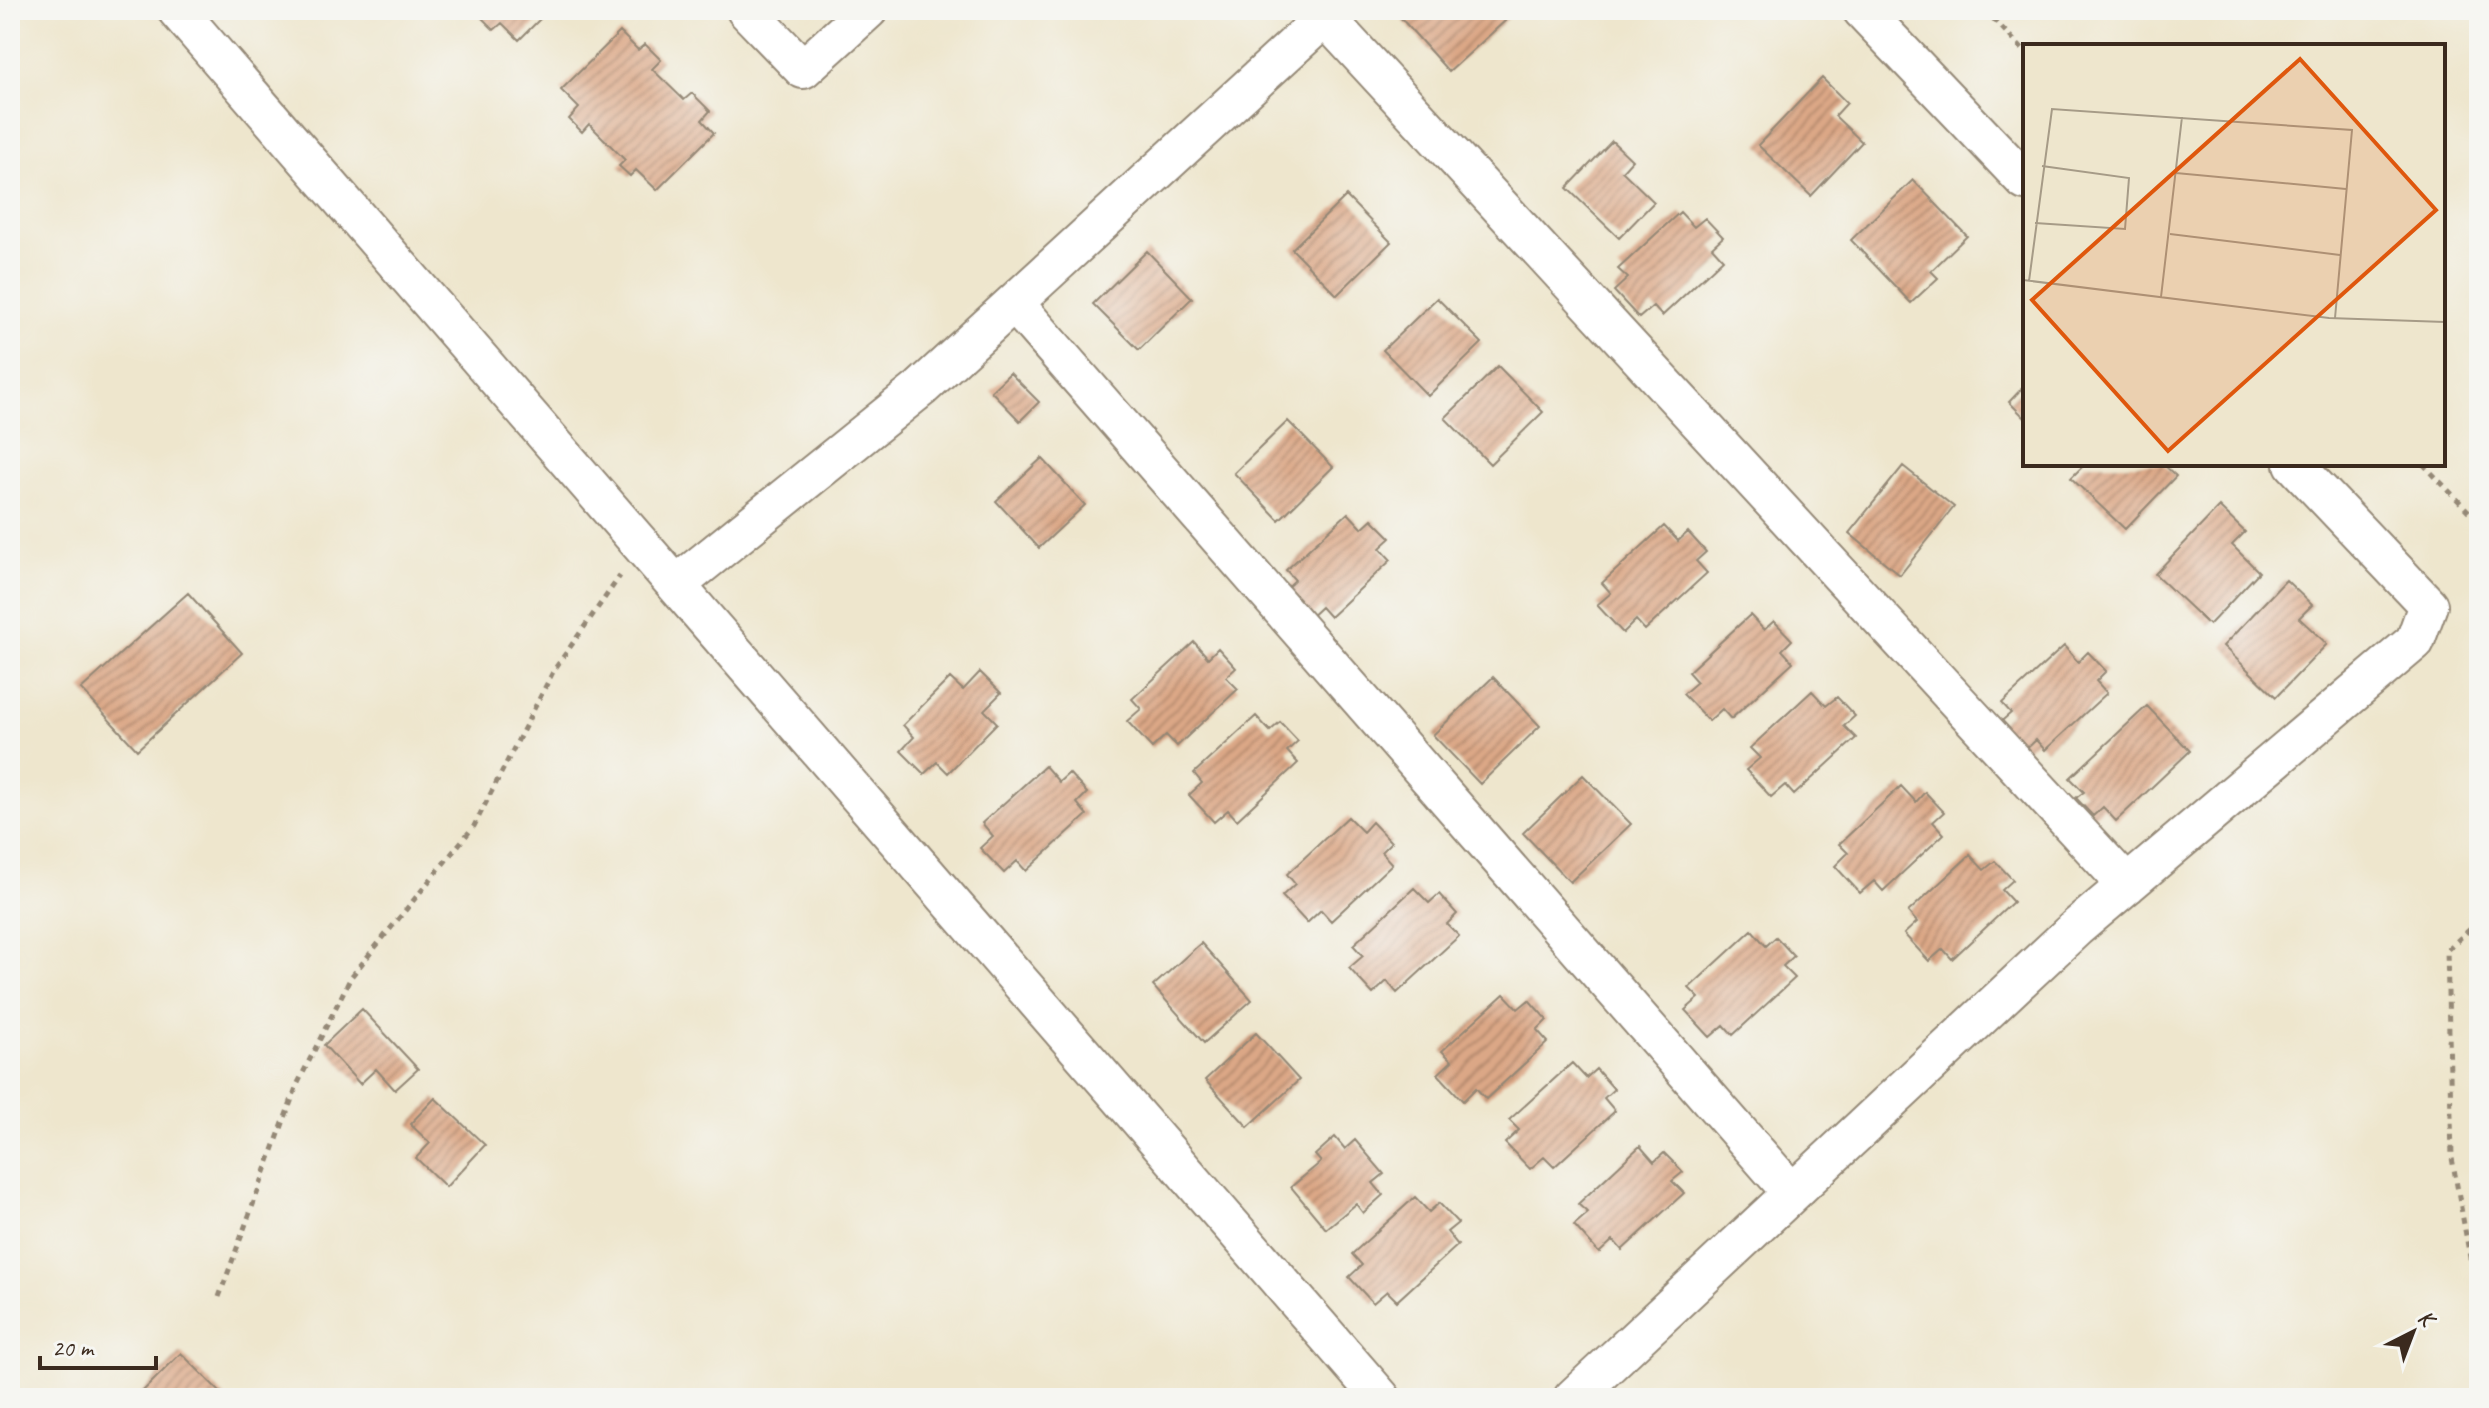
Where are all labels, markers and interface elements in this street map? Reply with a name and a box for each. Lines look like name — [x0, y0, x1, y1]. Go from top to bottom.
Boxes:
inset map — [2023, 44, 2445, 466]
north arrow — [2373, 1292, 2453, 1372]
text: K — [2412, 1304, 2443, 1335]
scale bar — [40, 1320, 156, 1370]
text: 20 m — [52, 1333, 95, 1363]

